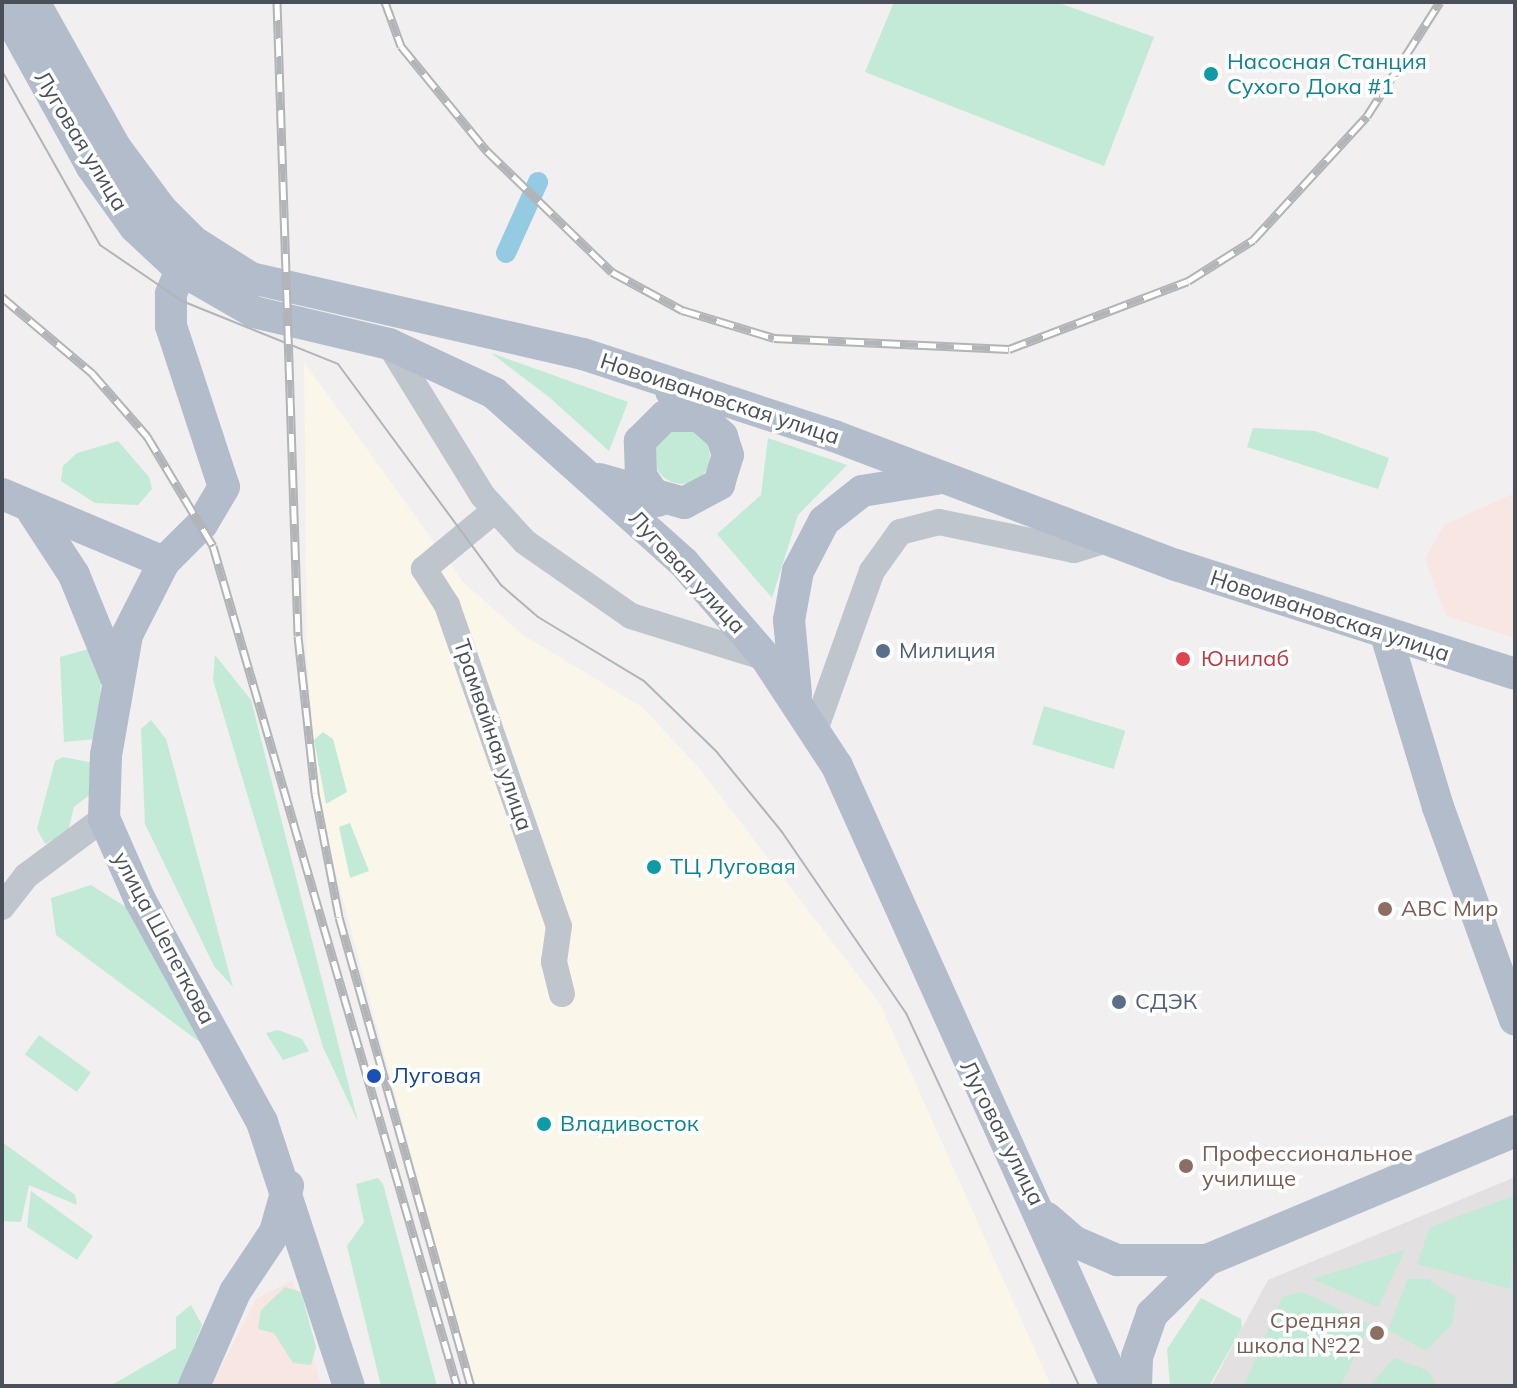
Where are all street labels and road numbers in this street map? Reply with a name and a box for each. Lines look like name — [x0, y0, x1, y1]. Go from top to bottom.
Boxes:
street label: Луговая улица — [29, 66, 133, 216]
street label: Новоивановская улица — [597, 348, 843, 450]
street label: Луговая улица — [623, 505, 751, 639]
street label: Новоивановская улица — [1207, 565, 1453, 667]
street label: Трамвайная улица — [448, 636, 538, 834]
street label: улица Шепеткова — [107, 847, 221, 1029]
street label: Луговая улица — [954, 1056, 1050, 1210]

